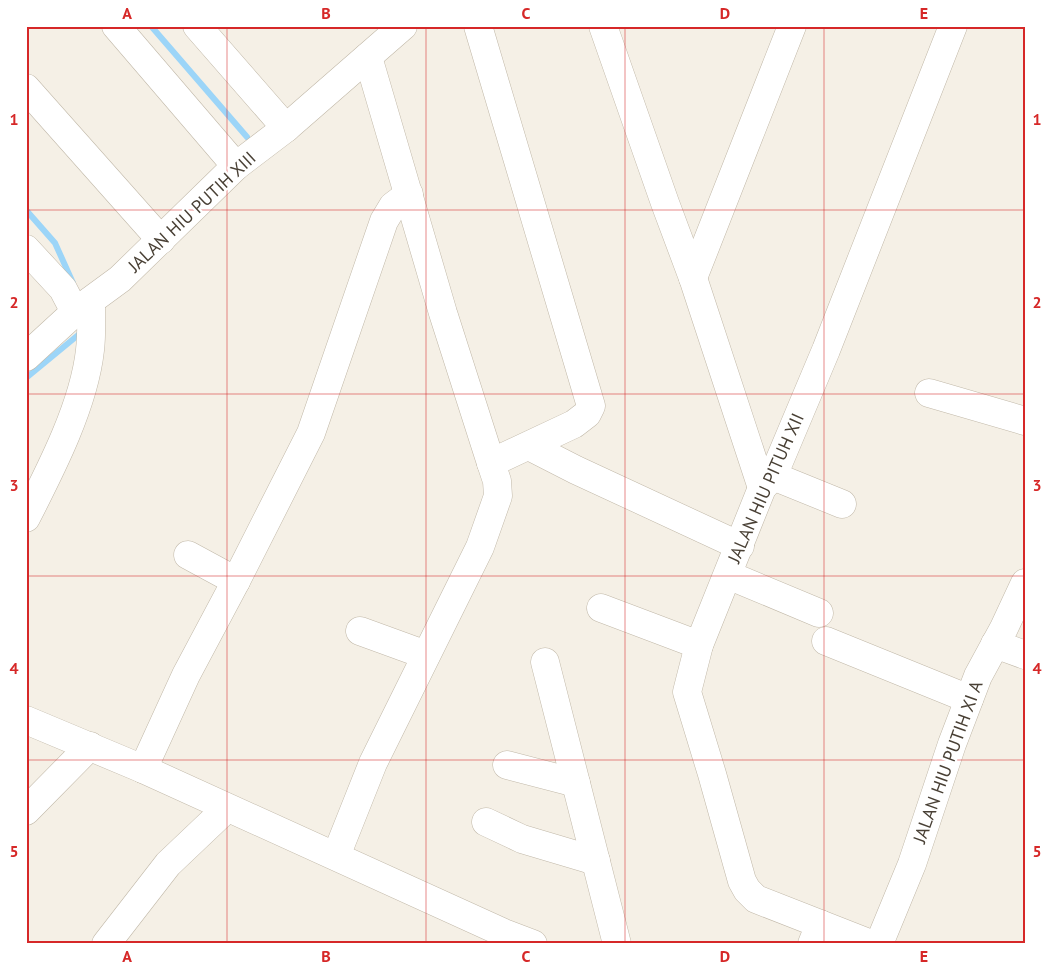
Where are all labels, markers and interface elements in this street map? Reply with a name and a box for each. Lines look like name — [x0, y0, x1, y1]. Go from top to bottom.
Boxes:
text: A — [122, 3, 132, 23]
text: B — [321, 3, 331, 23]
text: C — [522, 3, 531, 23]
text: D — [720, 3, 730, 23]
text: E — [920, 3, 928, 23]
text: 1 — [9, 109, 19, 129]
text: 1 — [1032, 109, 1042, 129]
street label: JALAN HIU PUTIH XIII — [122, 146, 260, 278]
text: 2 — [9, 292, 19, 312]
text: 2 — [1032, 292, 1042, 312]
street label: JALAN HIU PITUH XII — [722, 409, 809, 567]
text: 3 — [9, 475, 19, 495]
text: 3 — [1032, 475, 1042, 495]
text: 4 — [9, 658, 19, 678]
text: 4 — [1032, 658, 1042, 678]
street label: JALAN HIU PUTIH XI A — [907, 677, 988, 847]
text: 5 — [9, 841, 19, 861]
text: 5 — [1032, 841, 1042, 861]
text: A — [122, 946, 132, 966]
text: B — [321, 946, 331, 966]
text: C — [522, 946, 531, 966]
text: D — [720, 946, 730, 966]
text: E — [920, 946, 928, 966]

